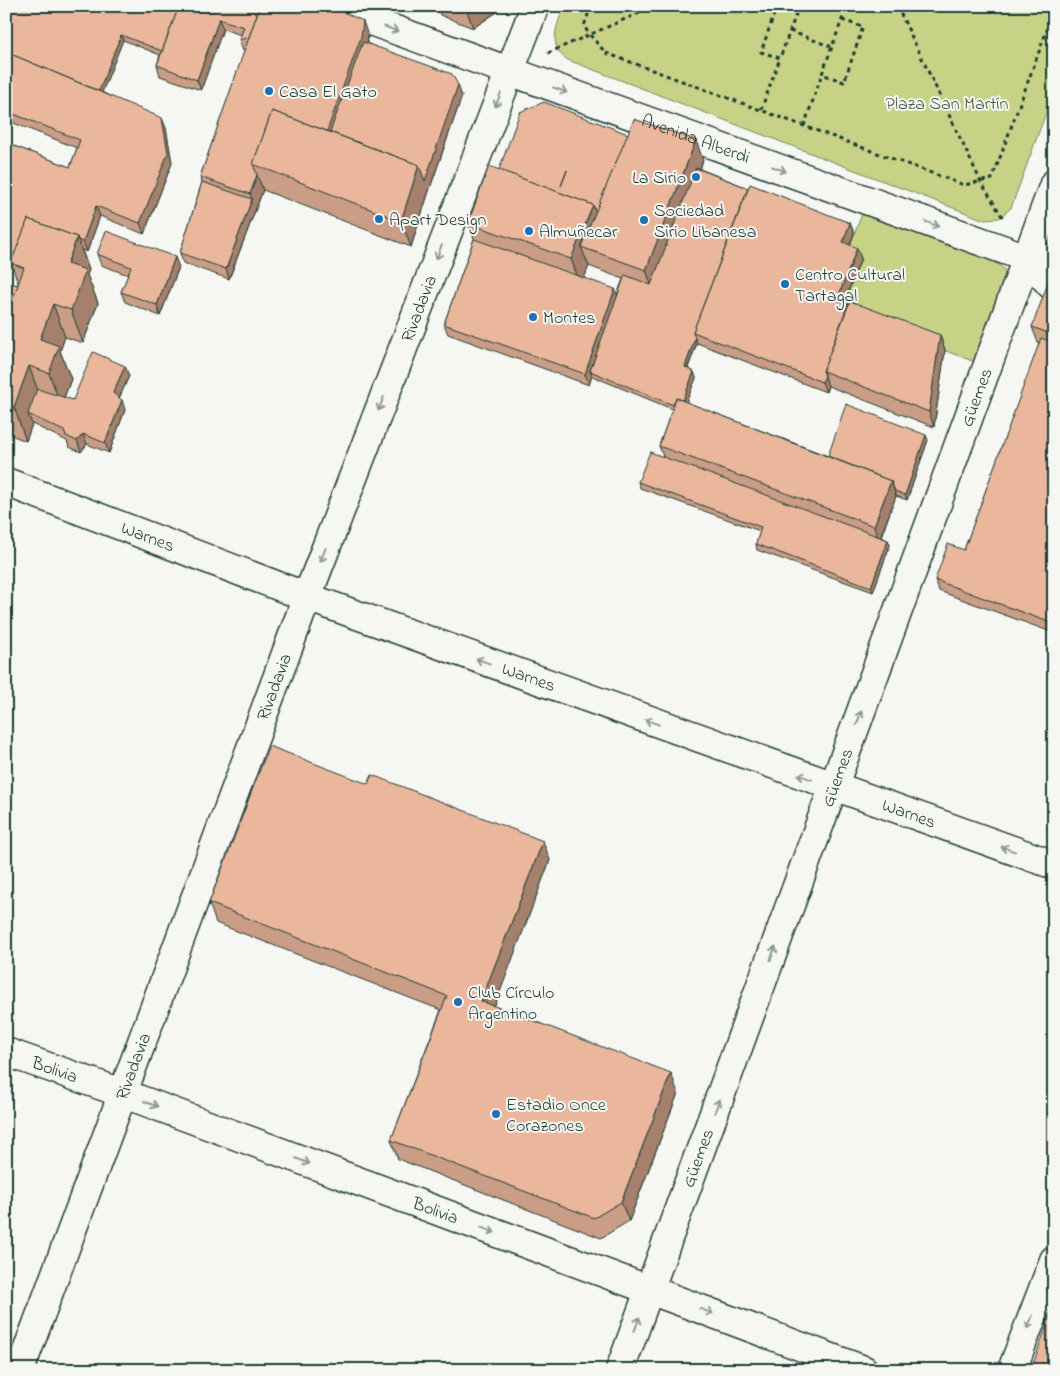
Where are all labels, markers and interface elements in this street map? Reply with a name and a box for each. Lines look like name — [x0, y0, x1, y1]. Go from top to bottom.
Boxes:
one-way arrow — [383, 25, 398, 34]
place label: Casa El Gato — [279, 80, 377, 106]
marker: Casa El Gato — [263, 85, 275, 97]
one-way arrow — [552, 86, 568, 95]
one-way arrow — [493, 92, 502, 108]
park label: Plaza San Martín — [886, 92, 1009, 118]
street label: Avenida Alberdi — [637, 109, 753, 172]
one-way arrow — [771, 165, 786, 174]
place label: La Sirio — [632, 166, 686, 192]
marker: La Sirio — [690, 171, 702, 183]
place label: Sociedad Sirio Libanesa — [654, 199, 756, 246]
place label: Apart Design — [389, 208, 487, 235]
marker: Apart Design — [373, 213, 385, 225]
marker: Sociedad Sirio Libanesa — [638, 214, 650, 226]
place label: Almuñecar — [539, 220, 618, 246]
one-way arrow — [924, 220, 939, 229]
marker: Almuñecar — [523, 225, 535, 237]
one-way arrow — [434, 244, 444, 259]
place label: Centro Cultural Tartagal — [795, 263, 905, 311]
street label: Rivadavia — [396, 272, 445, 346]
marker: Centro Cultural Tartagal — [779, 278, 791, 290]
place label: Montes — [543, 306, 595, 332]
marker: Montes — [527, 311, 539, 323]
street label: Güemes — [955, 365, 1001, 431]
one-way arrow — [376, 396, 385, 411]
street label: Warnes — [117, 516, 178, 560]
one-way arrow — [318, 547, 327, 563]
street label: Rivadavia — [251, 650, 300, 724]
one-way arrow — [476, 656, 491, 665]
street label: Warnes — [498, 657, 559, 700]
one-way arrow — [855, 711, 864, 726]
one-way arrow — [645, 717, 661, 726]
street label: Güemes — [816, 745, 861, 811]
one-way arrow — [798, 772, 813, 781]
street label: Warnes — [878, 793, 939, 837]
one-way arrow — [1001, 844, 1016, 853]
one-way arrow — [769, 946, 778, 961]
place label: Club Círculo Argentino — [468, 981, 554, 1029]
marker: Club Círculo Argentino — [452, 996, 464, 1008]
street label: Rivadavia — [110, 1030, 159, 1104]
street label: Bolivia — [27, 1051, 81, 1091]
place label: Estadio Once Corazones — [506, 1093, 607, 1140]
one-way arrow — [713, 1098, 722, 1114]
one-way arrow — [143, 1100, 158, 1109]
marker: Estadio Once Corazones — [490, 1108, 502, 1120]
street label: Güemes — [677, 1125, 722, 1191]
one-way arrow — [295, 1157, 310, 1166]
street label: Bolivia — [408, 1191, 462, 1232]
one-way arrow — [480, 1226, 495, 1235]
one-way arrow — [698, 1307, 713, 1316]
one-way arrow — [1025, 1314, 1034, 1329]
one-way arrow — [633, 1317, 642, 1332]

